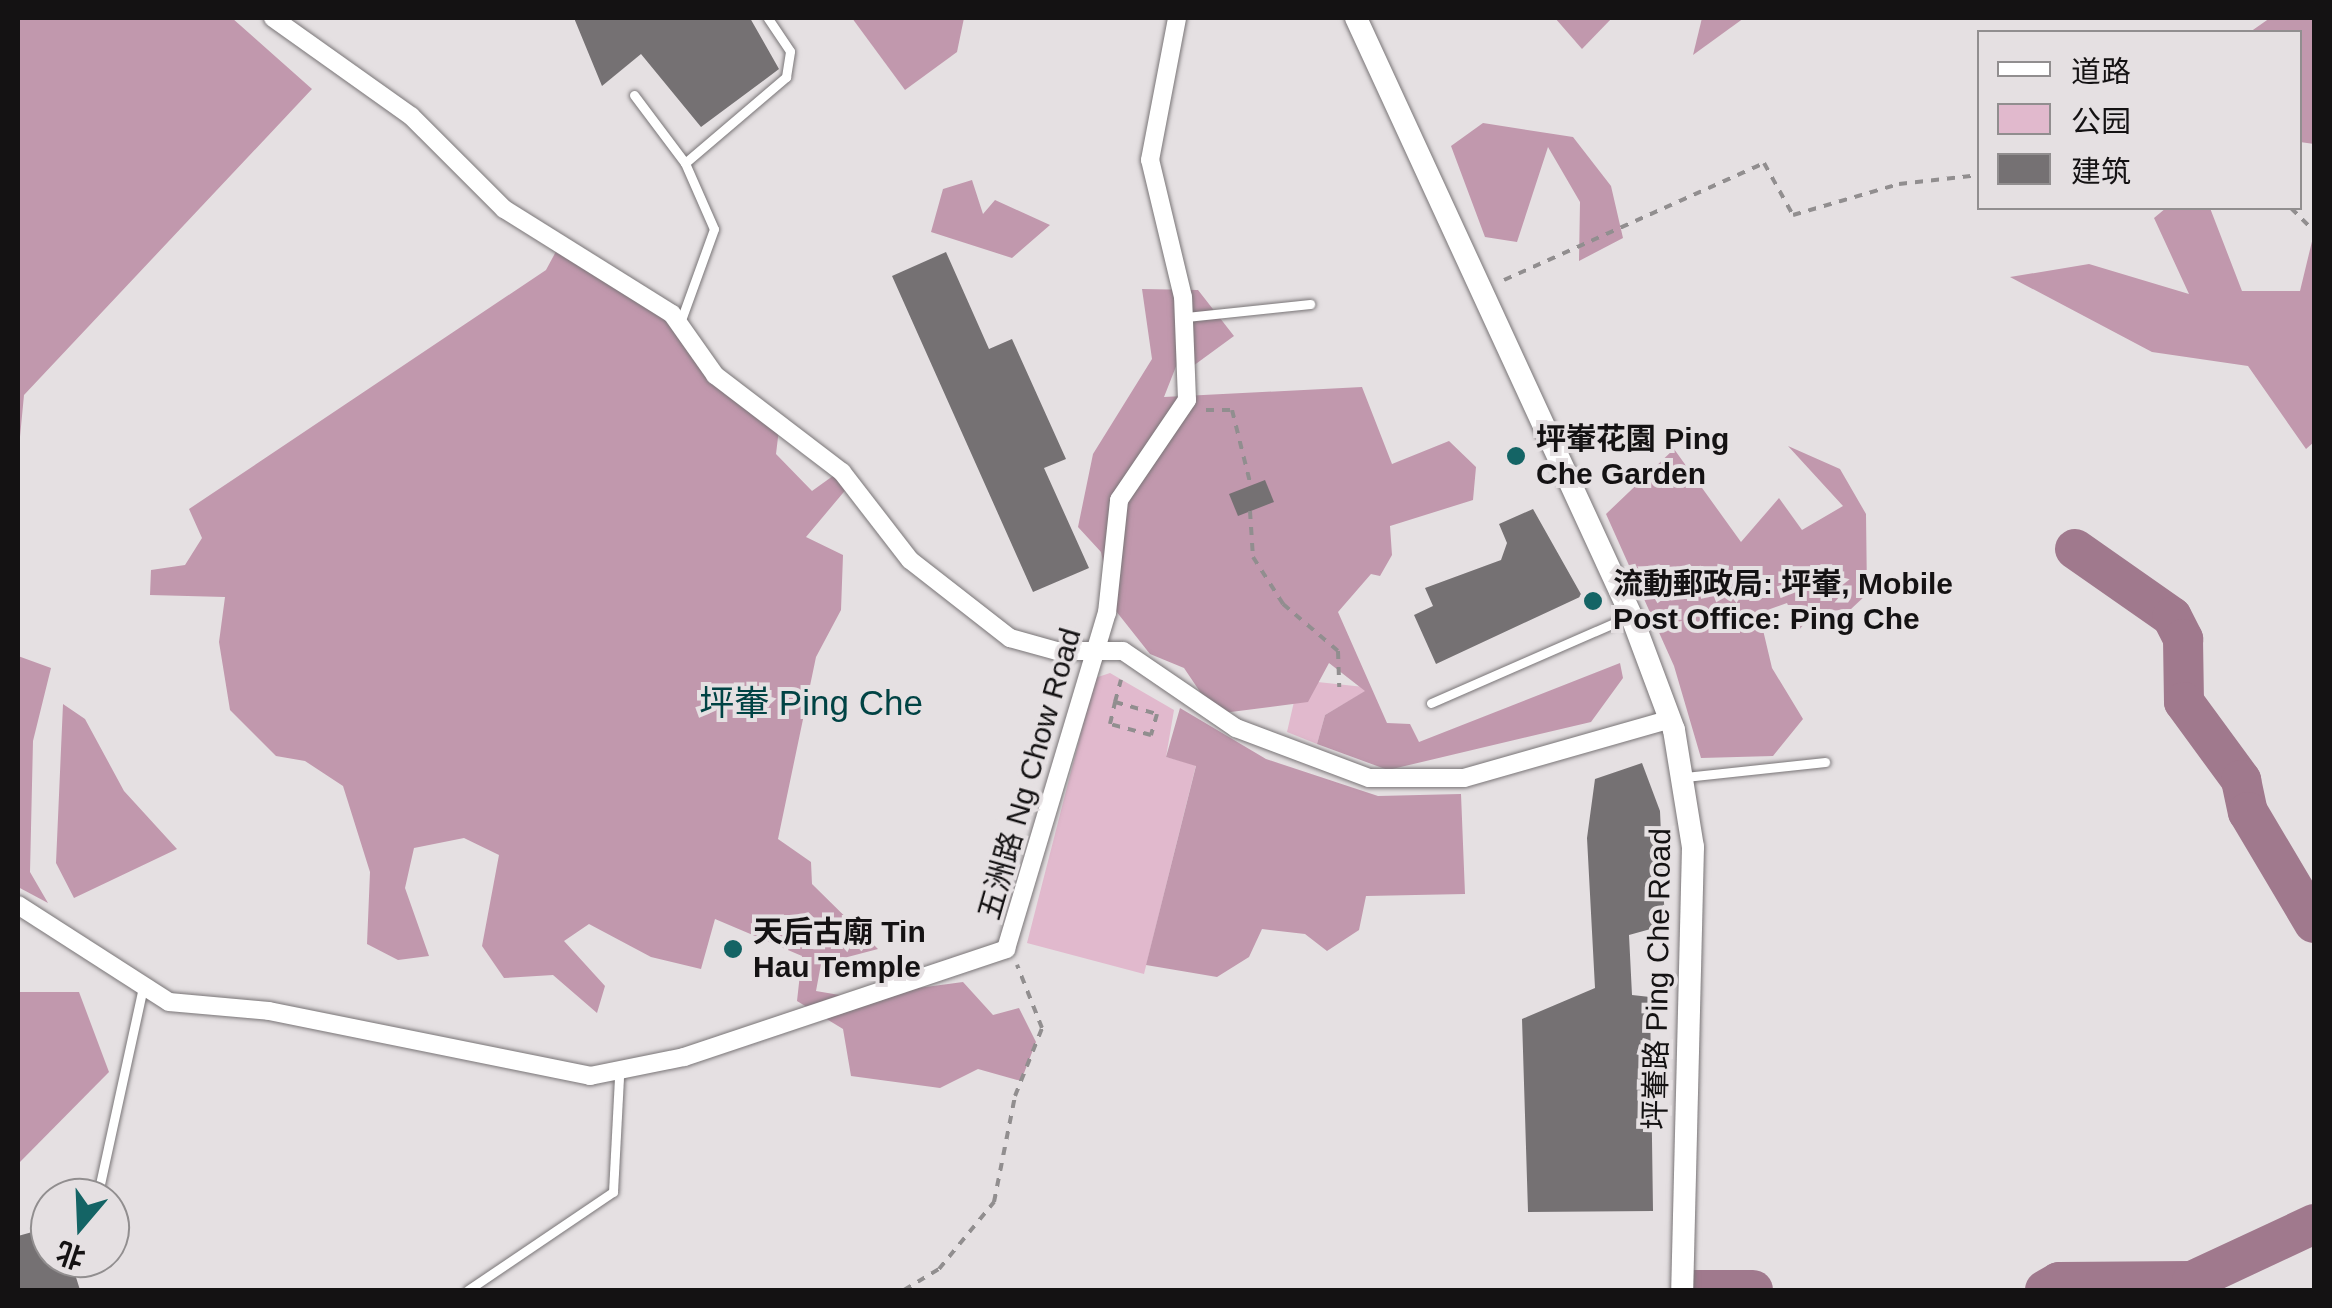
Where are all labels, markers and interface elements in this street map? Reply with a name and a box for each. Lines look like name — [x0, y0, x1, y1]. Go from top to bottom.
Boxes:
legend — [1977, 30, 2302, 210]
text: 道路 — [2071, 55, 2131, 88]
text: 公园 — [2071, 105, 2131, 138]
text: 建筑 — [2071, 155, 2131, 188]
place label: 坪輋花園 Ping Che Garden — [1536, 421, 1729, 492]
marker: 坪輋花園 Ping Che Garden — [1505, 445, 1527, 467]
place label: 流動郵政局: 坪輋, Mobile Post Office: Ping Che — [1613, 566, 1953, 636]
marker: 流動郵政局: 坪輋, Mobile Post Office: Ping Che — [1582, 590, 1604, 612]
street label: 五洲路 Ng Chow Road — [971, 624, 1089, 924]
district label: 坪輋 Ping Che — [699, 682, 923, 724]
street label: 坪輋路 Ping Che Road — [1637, 828, 1679, 1130]
place label: 天后古廟 Tin Hau Temple — [753, 914, 926, 984]
marker: 天后古廟 Tin Hau Temple — [722, 938, 744, 960]
north arrow — [30, 1178, 130, 1278]
text: 北 — [52, 1236, 89, 1274]

